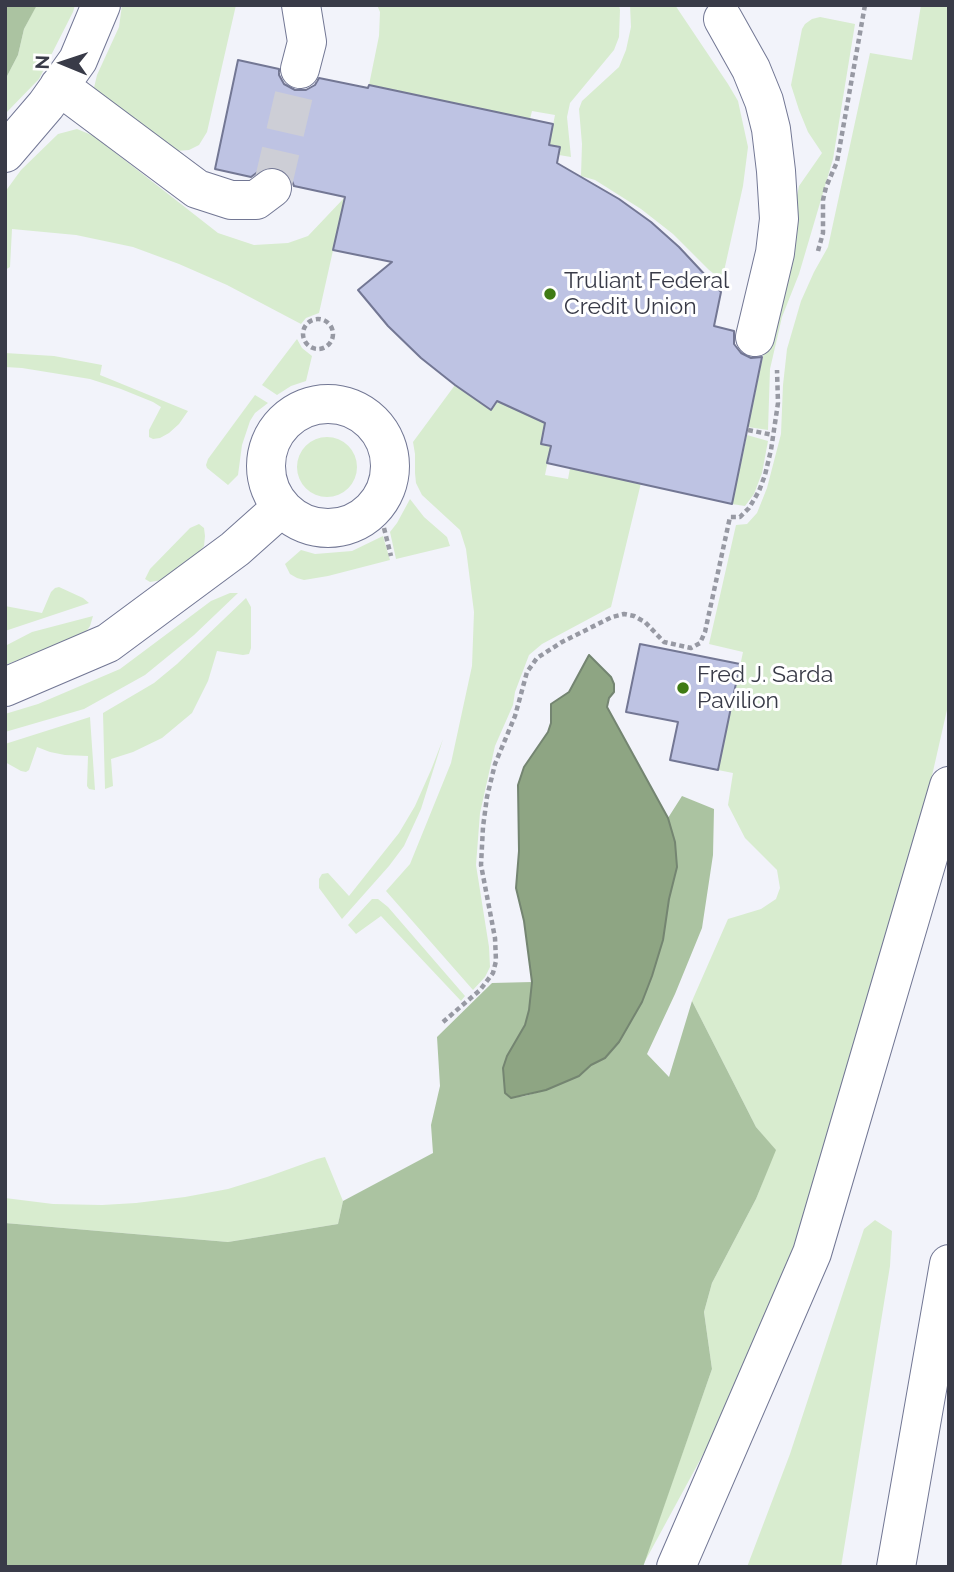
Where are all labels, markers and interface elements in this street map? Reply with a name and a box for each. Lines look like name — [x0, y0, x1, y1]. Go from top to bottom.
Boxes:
north arrow — [28, 28, 98, 98]
text: N — [31, 55, 53, 70]
place label: Truliant Federal Credit Union — [564, 267, 729, 321]
marker: Truliant Federal Credit Union — [542, 286, 558, 302]
place label: Fred J. Sarda Pavilion — [697, 661, 833, 715]
marker: Fred J. Sarda Pavilion — [675, 680, 691, 696]

